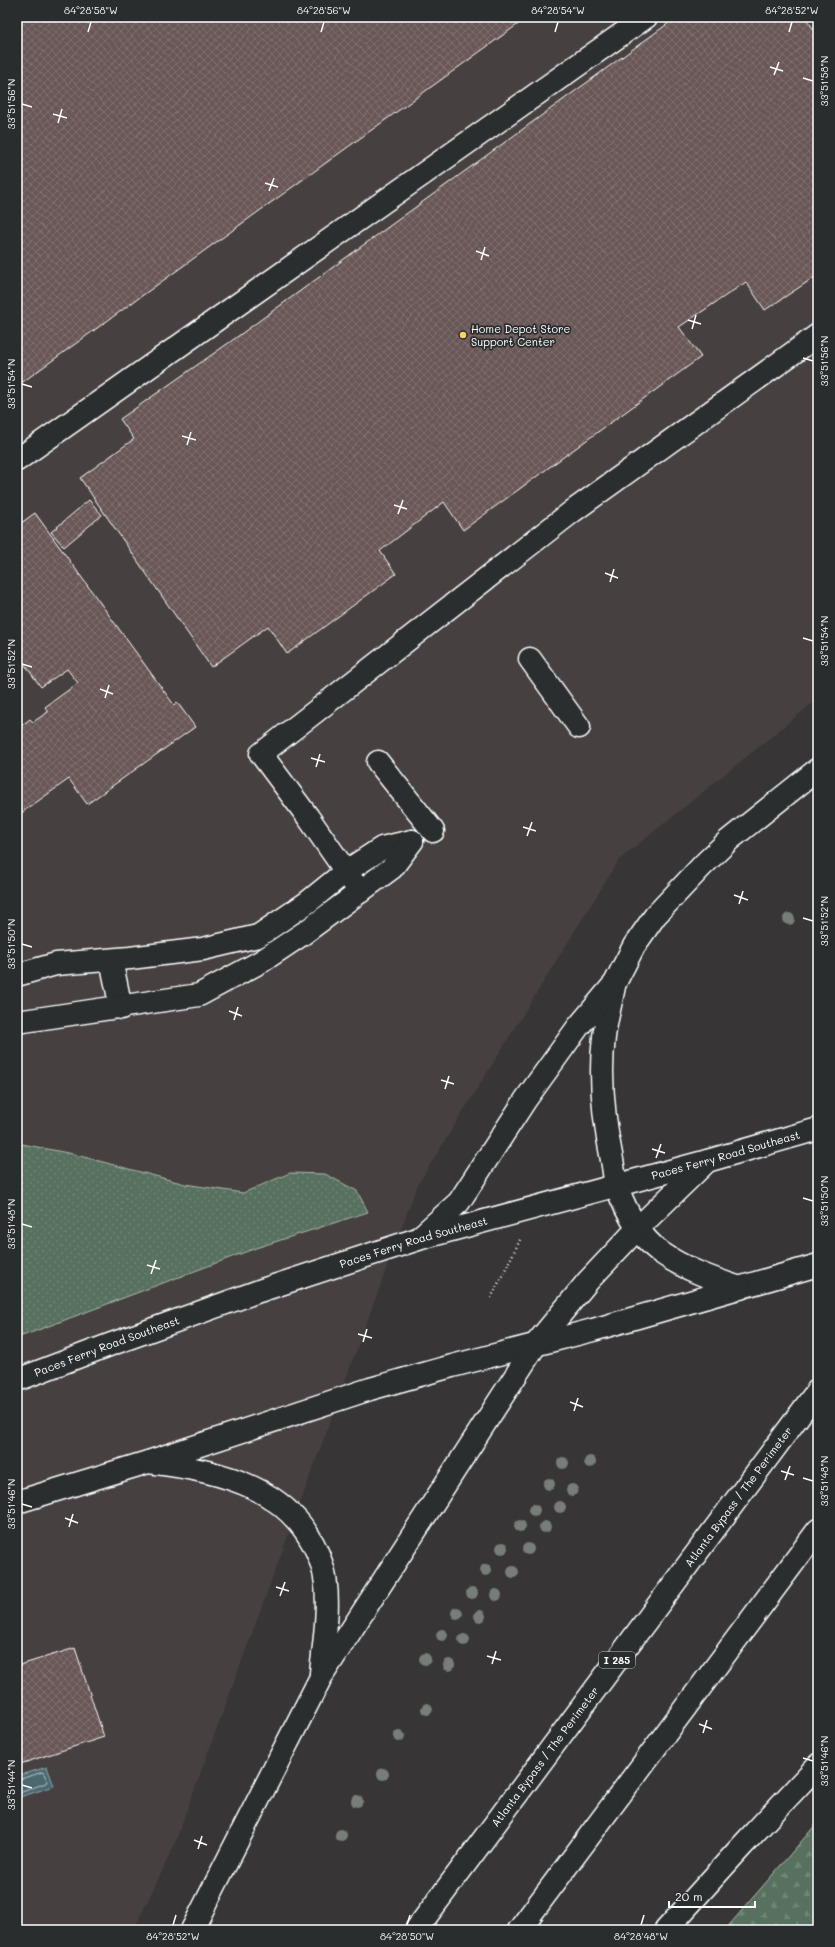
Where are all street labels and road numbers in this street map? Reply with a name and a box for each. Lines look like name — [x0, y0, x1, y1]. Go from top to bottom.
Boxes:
street label: Paces Ferry Road Southeast — [650, 1127, 802, 1183]
street label: Paces Ferry Road Southeast — [338, 1213, 489, 1271]
street label: Paces Ferry Road Southeast — [32, 1312, 182, 1380]
street label: Atlanta Bypass / The Perimeter — [681, 1423, 795, 1570]
road number: I 285 — [599, 1652, 635, 1668]
street label: Atlanta Bypass / The Perimeter — [487, 1683, 602, 1830]

